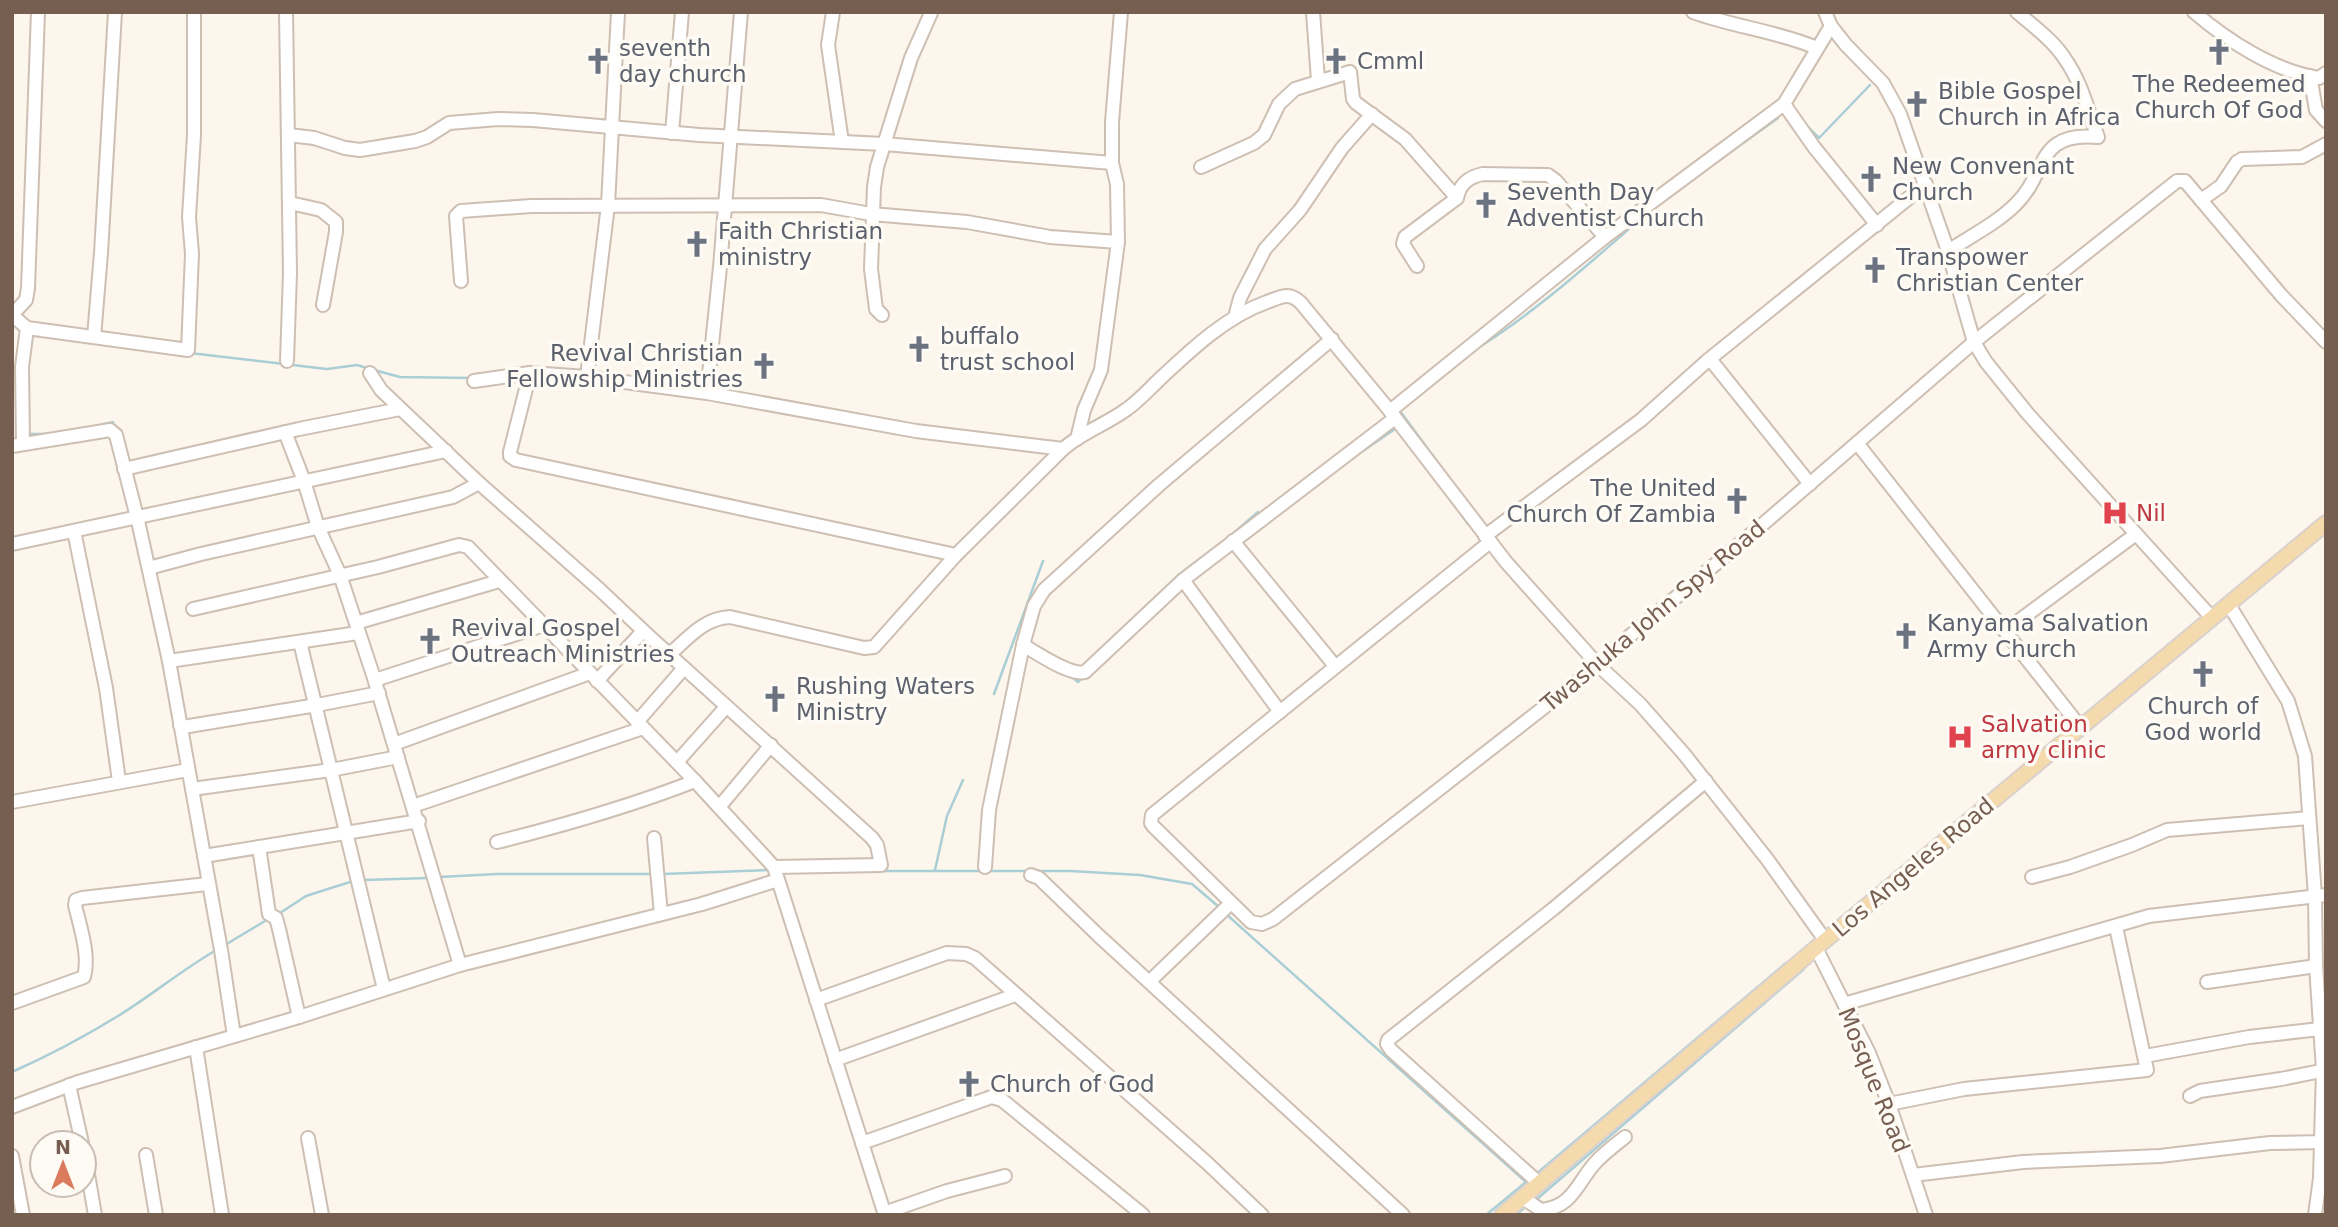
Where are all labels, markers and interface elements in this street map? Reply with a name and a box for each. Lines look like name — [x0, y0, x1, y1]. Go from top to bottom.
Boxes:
place label: seventh day church — [619, 35, 747, 87]
church icon: The Redeemed Church Of God — [2204, 37, 2234, 67]
church icon: seventh day church — [583, 46, 613, 76]
church icon: Cmml — [1321, 46, 1351, 76]
place label: Cmml — [1357, 48, 1424, 74]
place label: The Redeemed Church Of God — [2131, 71, 2306, 123]
place label: Bible Gospel Church in Africa — [1938, 78, 2121, 130]
church icon: Bible Gospel Church in Africa — [1902, 89, 1932, 119]
place label: New Convenant Church — [1892, 153, 2074, 205]
church icon: New Convenant Church — [1856, 164, 1886, 194]
place label: Seventh Day Adventist Church — [1507, 179, 1704, 231]
church icon: Seventh Day Adventist Church — [1471, 190, 1501, 220]
place label: Faith Christian ministry — [718, 218, 883, 270]
church icon: Faith Christian ministry — [682, 229, 712, 259]
place label: Transpower Christian Center — [1895, 244, 2084, 296]
church icon: Transpower Christian Center — [1860, 255, 1890, 285]
place label: buffalo trust school — [940, 323, 1075, 375]
church icon: buffalo trust school — [904, 334, 934, 364]
place label: Revival Christian Fellowship Ministries — [506, 340, 743, 392]
church icon: Revival Christian Fellowship Ministries — [749, 351, 779, 381]
place label: The United Church Of Zambia — [1506, 475, 1716, 527]
church icon: The United Church Of Zambia — [1722, 486, 1752, 516]
hospital icon: Nil — [2100, 498, 2130, 528]
place label: Nil — [2136, 500, 2166, 526]
street label: Twashuka John Spy Road — [1535, 515, 1770, 718]
place label: Kanyama Salvation Army Church — [1927, 610, 2149, 662]
place label: Revival Gospel Outreach Ministries — [451, 615, 675, 667]
church icon: Kanyama Salvation Army Church — [1891, 621, 1921, 651]
church icon: Revival Gospel Outreach Ministries — [415, 626, 445, 656]
church icon: Church of God world — [2188, 659, 2218, 689]
place label: Rushing Waters Ministry — [796, 673, 975, 725]
church icon: Rushing Waters Ministry — [760, 684, 790, 714]
place label: Church of God world — [2144, 693, 2262, 745]
place label: Salvation army clinic — [1981, 711, 2107, 763]
hospital icon: Salvation army clinic — [1945, 722, 1975, 752]
street label: Los Angeles Road — [1827, 792, 1999, 942]
street label: Mosque Road — [1833, 1004, 1915, 1156]
church icon: Church of God — [954, 1069, 984, 1099]
place label: Church of God — [990, 1071, 1155, 1097]
north arrow — [28, 1129, 98, 1199]
text: N — [55, 1136, 71, 1158]

